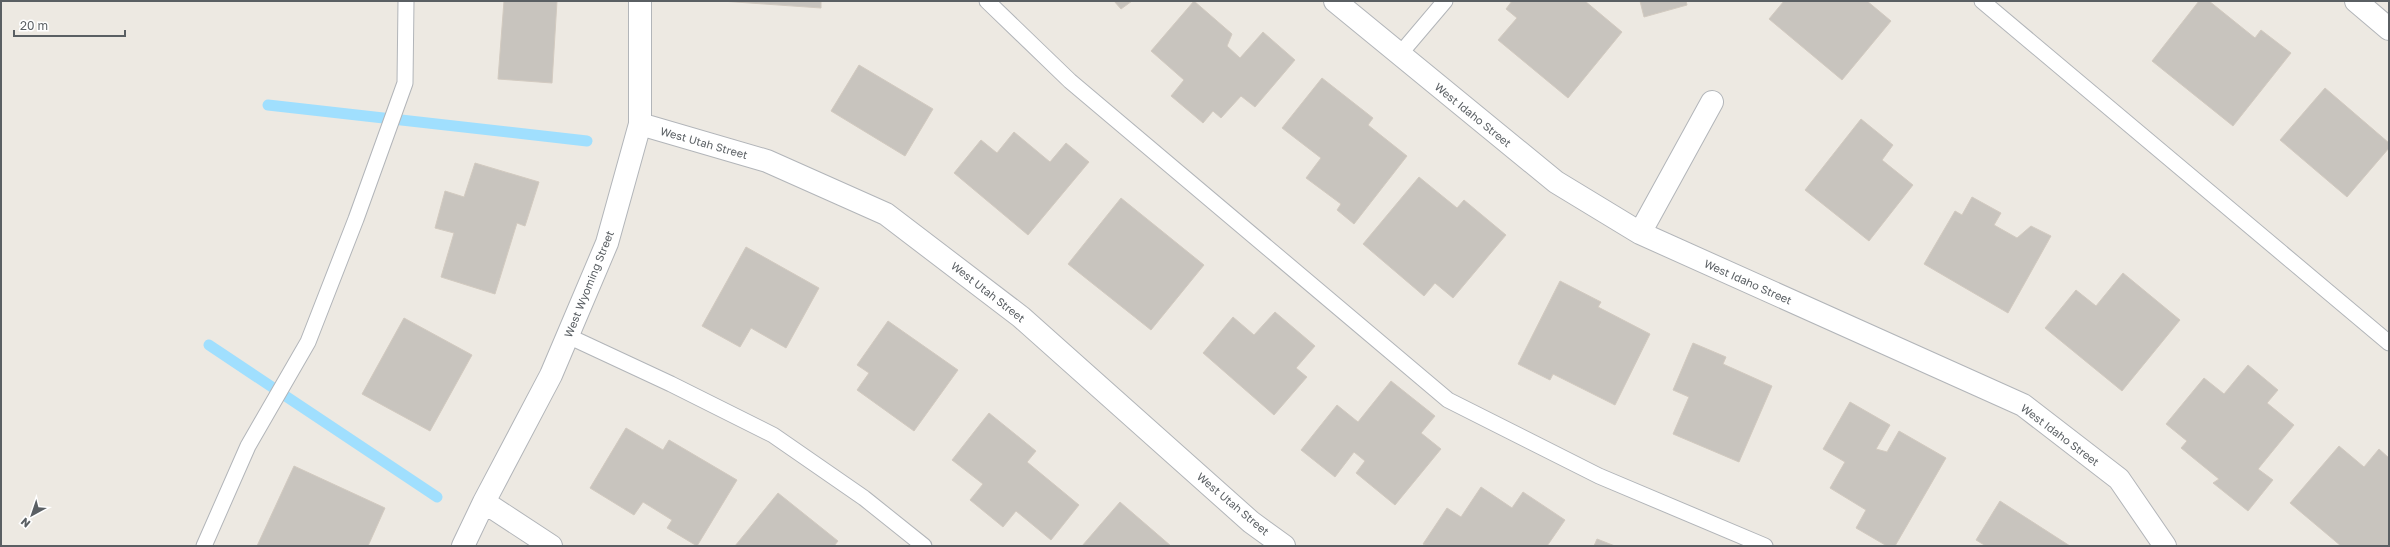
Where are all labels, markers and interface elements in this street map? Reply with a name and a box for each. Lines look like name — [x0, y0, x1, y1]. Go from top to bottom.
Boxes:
scale bar — [14, 12, 125, 38]
text: 20 m — [20, 18, 48, 33]
street label: West Idaho Street — [1432, 80, 1514, 149]
street label: West Utah Street — [659, 124, 749, 161]
street label: West Wyoming Street — [561, 228, 616, 339]
street label: West Idaho Street — [1702, 256, 1794, 307]
street label: West Utah Street — [949, 259, 1028, 324]
street label: West Idaho Street — [2019, 401, 2102, 468]
street label: West Utah Street — [1195, 470, 1272, 538]
north arrow — [12, 495, 52, 535]
text: N — [18, 515, 33, 531]

